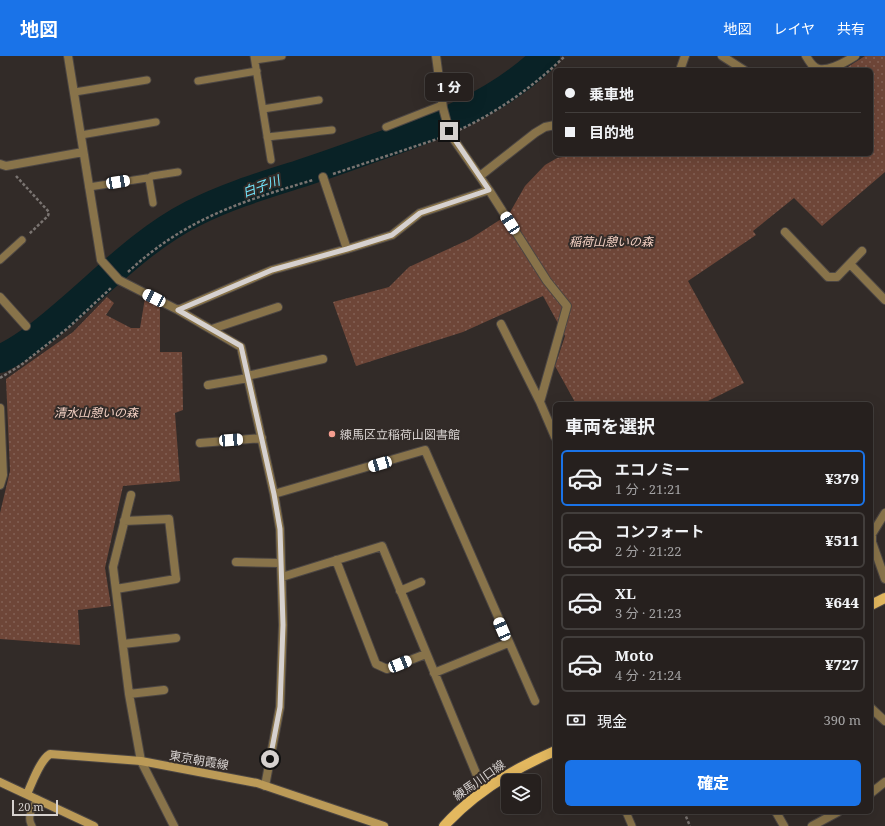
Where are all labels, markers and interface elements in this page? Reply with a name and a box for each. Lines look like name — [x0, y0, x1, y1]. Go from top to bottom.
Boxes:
text: 地図 — [20, 16, 58, 42]
text: 地図 — [723, 19, 751, 38]
text: レイヤ — [773, 19, 815, 38]
text: 共有 — [837, 19, 865, 38]
callout: 1 分 — [425, 73, 473, 101]
text: 1 分 — [437, 78, 461, 96]
text: 乗車地 — [589, 84, 634, 104]
route end — [440, 122, 458, 140]
text: 目的地 — [589, 122, 634, 142]
water label: 白子川 — [240, 170, 284, 201]
car — [105, 174, 131, 190]
car — [498, 210, 522, 236]
park label: 稲荷山憩いの森 — [569, 233, 654, 250]
car — [141, 287, 167, 309]
park label: 清水山憩いの森 — [54, 404, 139, 421]
text: 車両を選択 — [565, 414, 655, 438]
place label: 練馬区立稲荷山図書館 — [340, 426, 460, 443]
marker: 練馬区立稲荷山図書館 — [327, 429, 337, 439]
car — [219, 433, 243, 447]
car — [367, 455, 393, 473]
text: エコノミー — [615, 459, 690, 479]
icon: car — [567, 460, 603, 496]
text: ¥379 — [825, 468, 859, 488]
text: 1 分 · 21:21 — [615, 480, 681, 498]
text: コンフォート — [615, 521, 705, 541]
icon: car — [567, 522, 603, 558]
text: ¥511 — [825, 530, 859, 550]
text: 2 分 · 21:22 — [615, 542, 681, 560]
text: XL — [615, 583, 636, 603]
icon: car — [567, 584, 603, 620]
text: ¥644 — [825, 592, 859, 612]
text: 3 分 · 21:23 — [615, 604, 681, 622]
car — [492, 616, 512, 642]
text: Moto — [615, 645, 654, 665]
icon: car — [567, 646, 603, 682]
car — [387, 654, 413, 674]
text: ¥727 — [825, 654, 859, 674]
text: 4 分 · 21:24 — [615, 666, 681, 684]
icon: cash — [565, 709, 587, 731]
text: 現金 — [597, 711, 627, 731]
text: 390 m — [824, 711, 861, 729]
street label: 東京朝霞線 — [168, 746, 230, 774]
route start — [261, 750, 279, 768]
street label: 練馬川口線 — [450, 756, 508, 804]
button: 確定 — [565, 760, 861, 806]
map controls — [501, 774, 541, 814]
button: layers — [501, 774, 541, 814]
scale bar — [12, 798, 58, 817]
text: 20 m — [18, 799, 44, 814]

